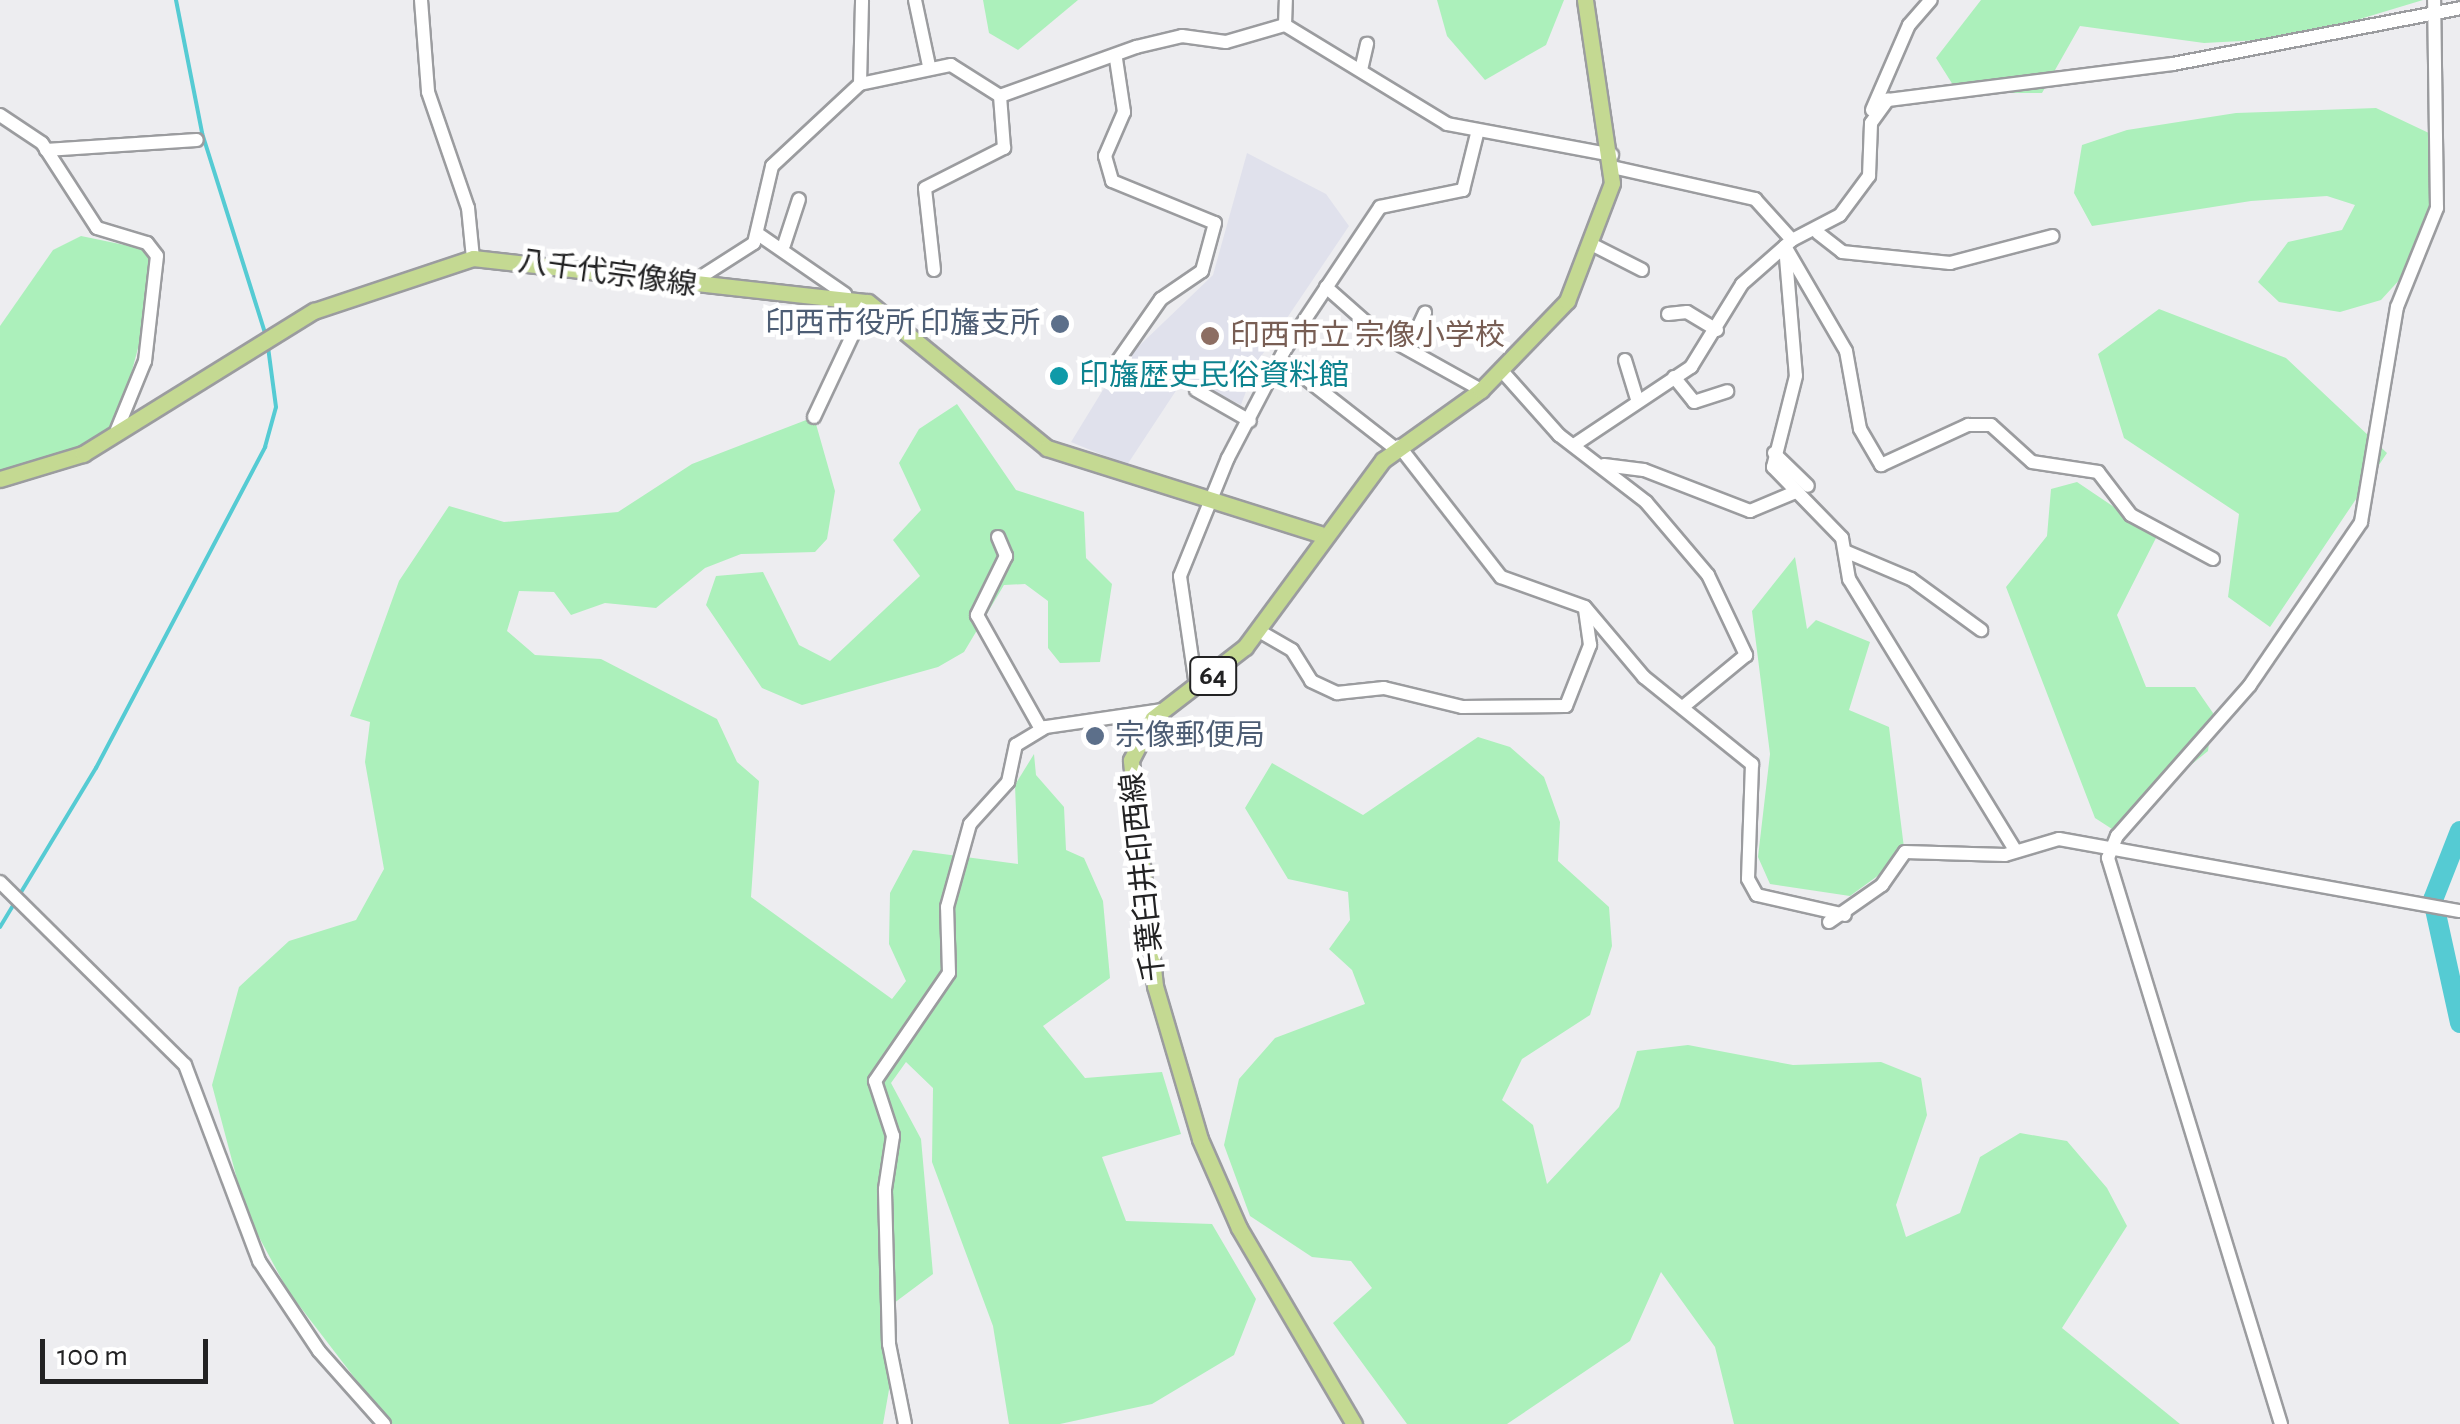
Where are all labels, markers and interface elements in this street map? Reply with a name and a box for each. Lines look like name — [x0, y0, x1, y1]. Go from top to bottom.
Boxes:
street label: 八千代宗像線 — [515, 244, 699, 304]
place label: 印西市役所 印旛支所 — [765, 306, 1040, 342]
marker: 印西市役所 印旛支所 — [1049, 313, 1071, 335]
place label: 印西市立 宗像小学校 — [1230, 318, 1505, 354]
marker: 印西市立 宗像小学校 — [1199, 325, 1221, 347]
place label: 印旛歴史民俗資料館 — [1079, 358, 1349, 394]
marker: 印旛歴史民俗資料館 — [1048, 365, 1070, 387]
road number: 64 — [1188, 653, 1238, 699]
place label: 宗像郵便局 — [1115, 718, 1265, 754]
marker: 宗像郵便局 — [1084, 725, 1106, 747]
street label: 千葉臼井印西線 — [1115, 771, 1173, 983]
scale bar — [45, 1319, 212, 1381]
text: 100 m — [57, 1341, 128, 1371]

